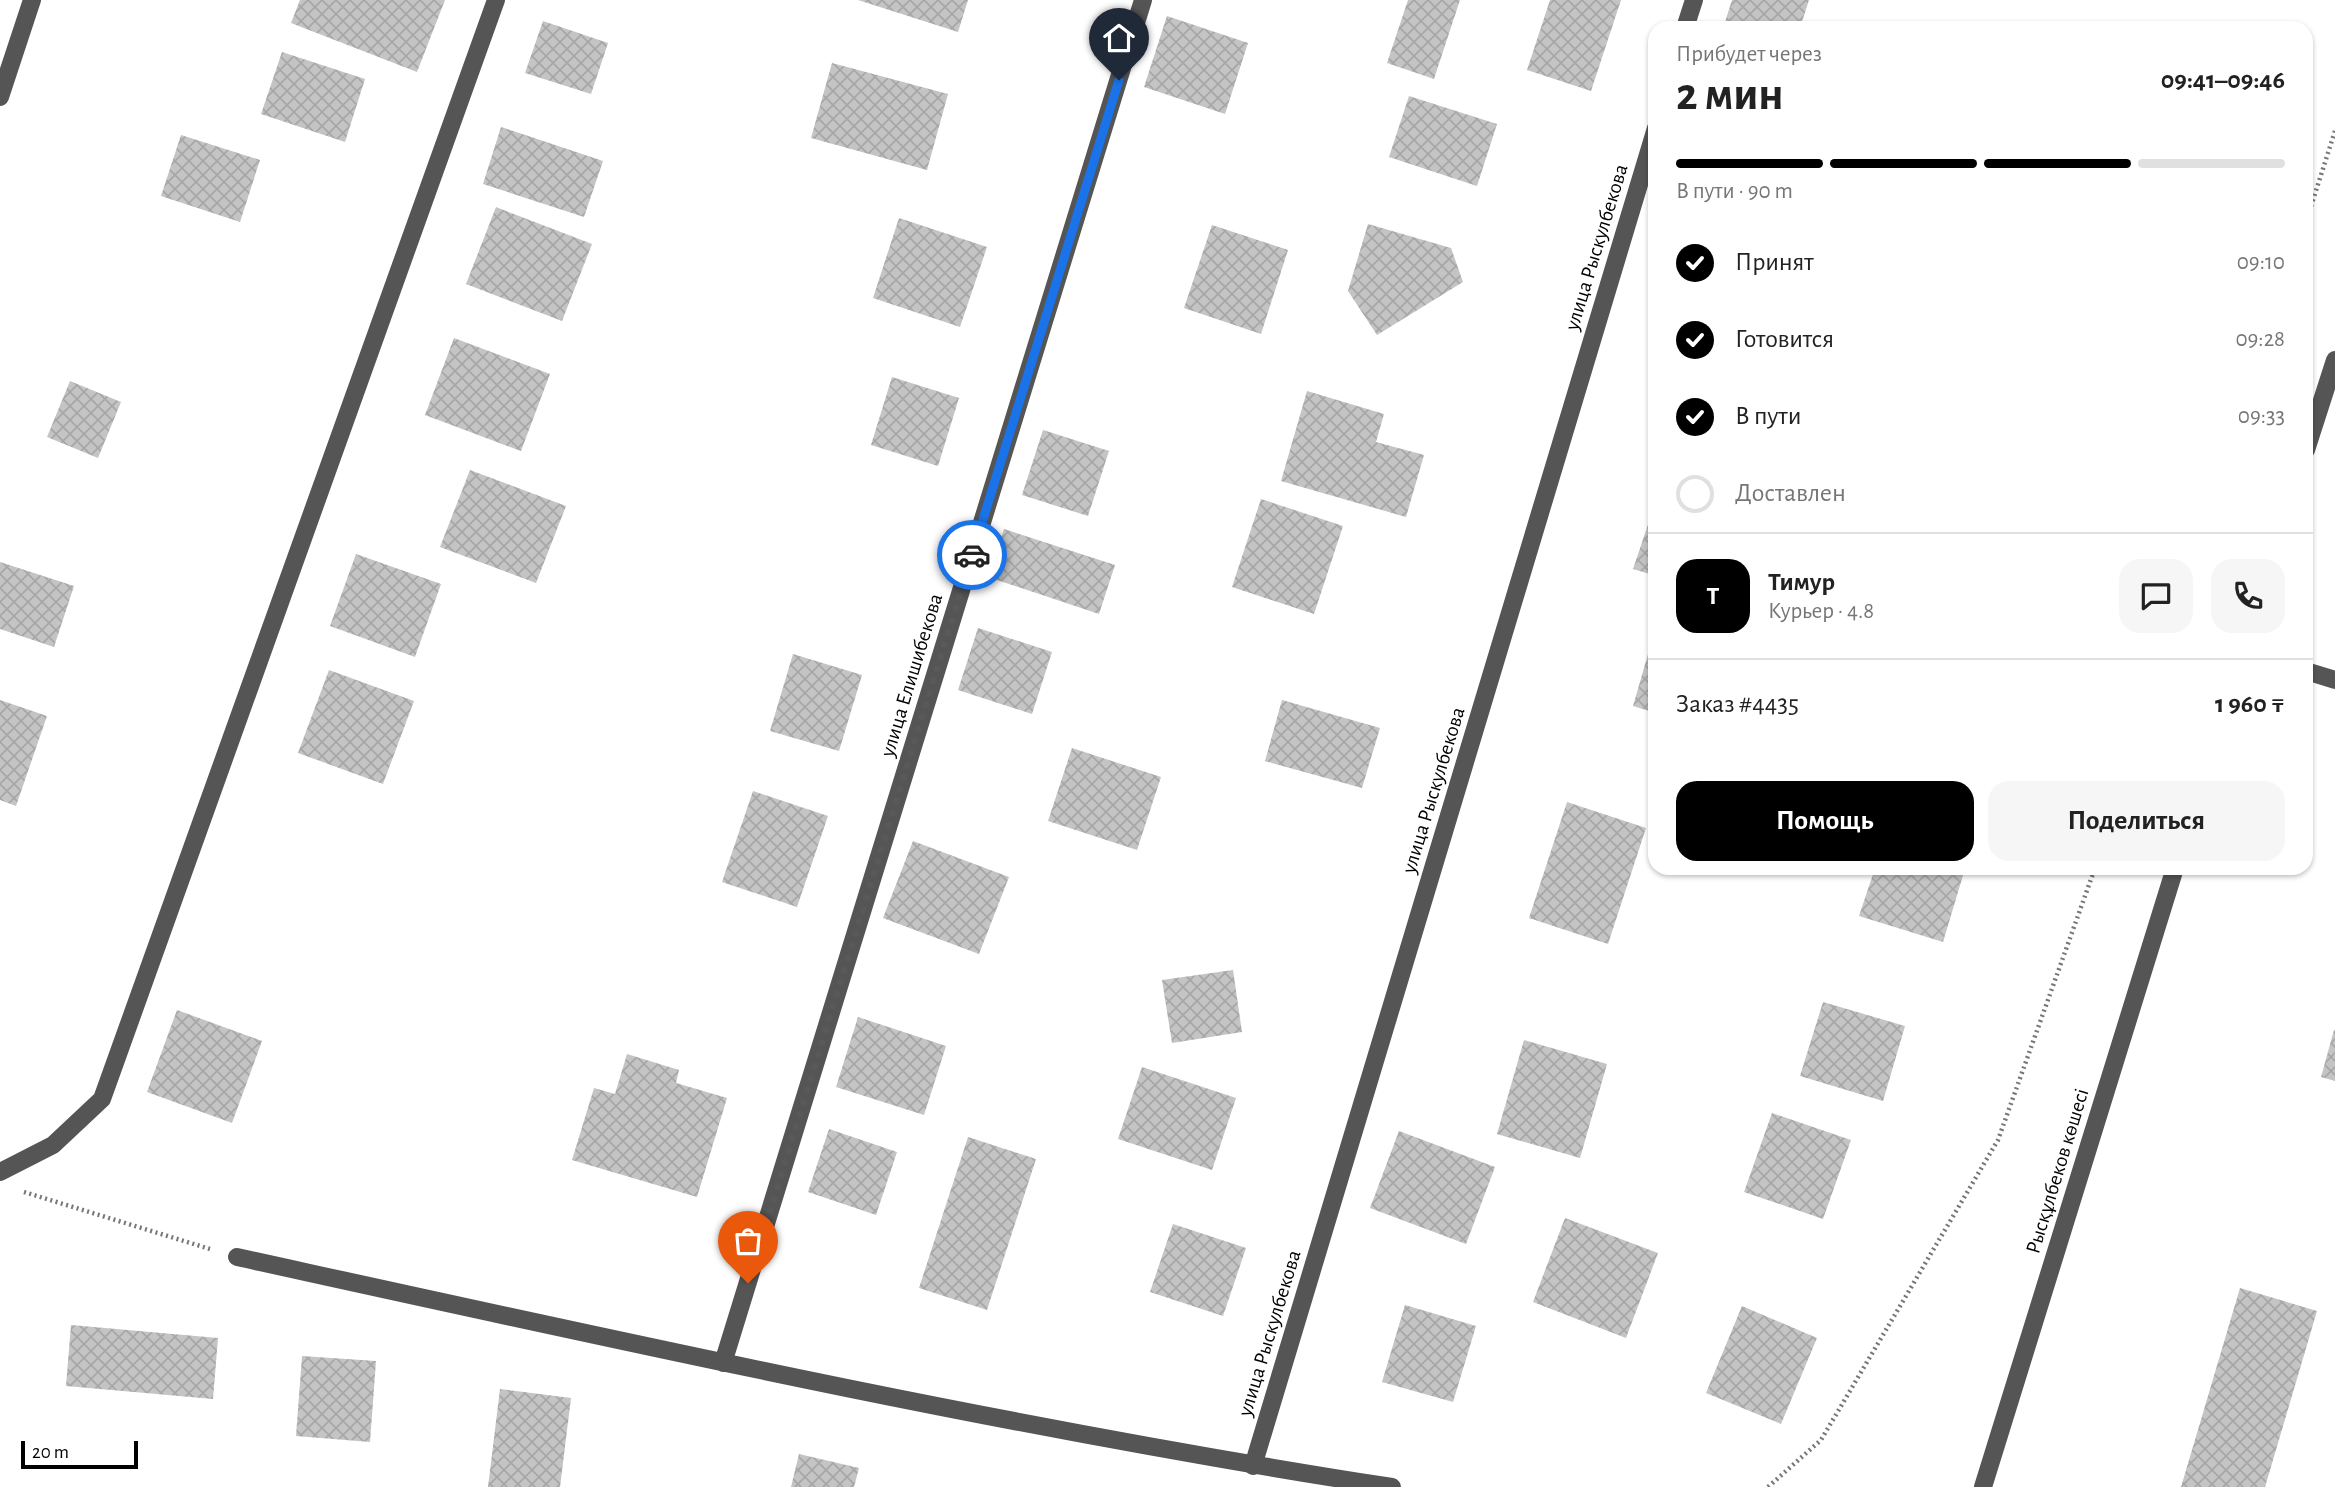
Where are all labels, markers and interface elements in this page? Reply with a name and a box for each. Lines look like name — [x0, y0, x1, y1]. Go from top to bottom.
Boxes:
pin — [1089, 8, 1149, 80]
icon: home — [1100, 19, 1138, 57]
text: Прибудет через — [1676, 43, 1822, 66]
text: 09:41–09:46 — [2161, 67, 2285, 93]
text: 2 мин — [1676, 72, 1784, 118]
street label: улица Рыскулбекова — [1561, 161, 1632, 334]
text: В пути · 90 m — [1676, 180, 1793, 203]
icon: check — [1676, 244, 1714, 282]
text: Принят — [1735, 249, 1814, 275]
text: 09:10 — [2237, 251, 2285, 274]
icon: check — [1676, 321, 1714, 359]
text: Готовится — [1735, 326, 1834, 352]
text: 09:28 — [2235, 328, 2285, 351]
icon: check — [1676, 398, 1714, 436]
text: В пути — [1735, 403, 1801, 429]
text: 09:33 — [2238, 405, 2285, 428]
text: Доставлен — [1735, 480, 1846, 506]
courier — [937, 520, 1007, 590]
icon: car — [953, 536, 991, 574]
button: chat — [2119, 559, 2193, 633]
button: phone — [2211, 559, 2285, 633]
text: Тимур — [1768, 569, 1835, 595]
text: Т — [1707, 583, 1719, 609]
street label: улица Елишибекова — [876, 591, 946, 760]
text: Курьер · 4.8 — [1768, 600, 1874, 623]
text: Заказ #4435 — [1676, 691, 1799, 717]
text: 1 960 ₸ — [2215, 691, 2285, 717]
street label: улица Рыскулбекова — [1398, 704, 1469, 877]
button: Помощь — [1676, 781, 1974, 861]
button: Поделиться — [1988, 781, 2285, 861]
street label: Рысқұлбеков көшесі — [2022, 1086, 2093, 1256]
pin — [718, 1211, 778, 1283]
icon: bag — [729, 1222, 767, 1260]
street label: улица Рыскулбекова — [1234, 1247, 1305, 1420]
scale bar — [21, 1438, 138, 1470]
text: 20 m — [32, 1443, 69, 1462]

